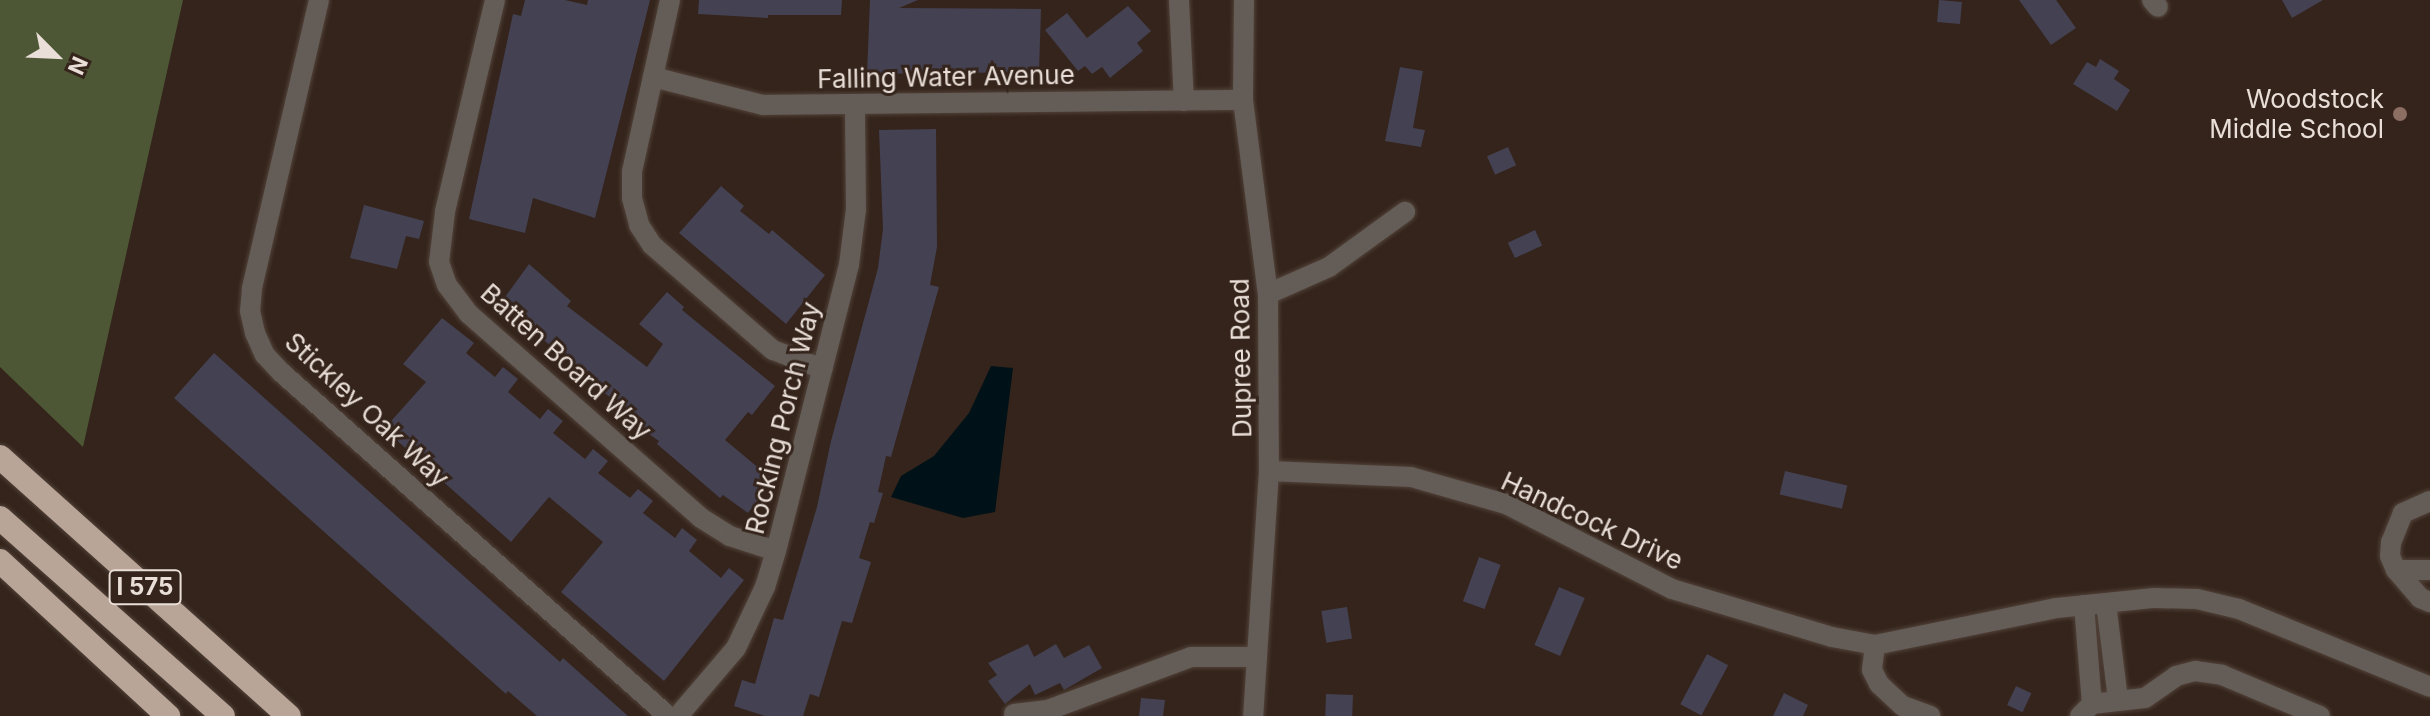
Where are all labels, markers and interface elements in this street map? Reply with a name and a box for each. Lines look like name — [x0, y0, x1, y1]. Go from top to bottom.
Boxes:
north arrow — [16, 16, 96, 96]
text: N — [63, 53, 93, 79]
street label: Falling Water Avenue — [817, 59, 1075, 95]
place label: Woodstock Middle School — [2209, 83, 2384, 144]
marker: Woodstock Middle School — [2391, 105, 2409, 123]
street label: Batten Board Way — [474, 277, 658, 447]
street label: Dupree Road — [1224, 278, 1258, 438]
street label: Rocking Porch Way — [739, 299, 827, 537]
street label: Stickley Oak Way — [279, 326, 455, 494]
street label: Handcock Drive — [1496, 465, 1688, 577]
road number: I 575 — [107, 567, 183, 607]

